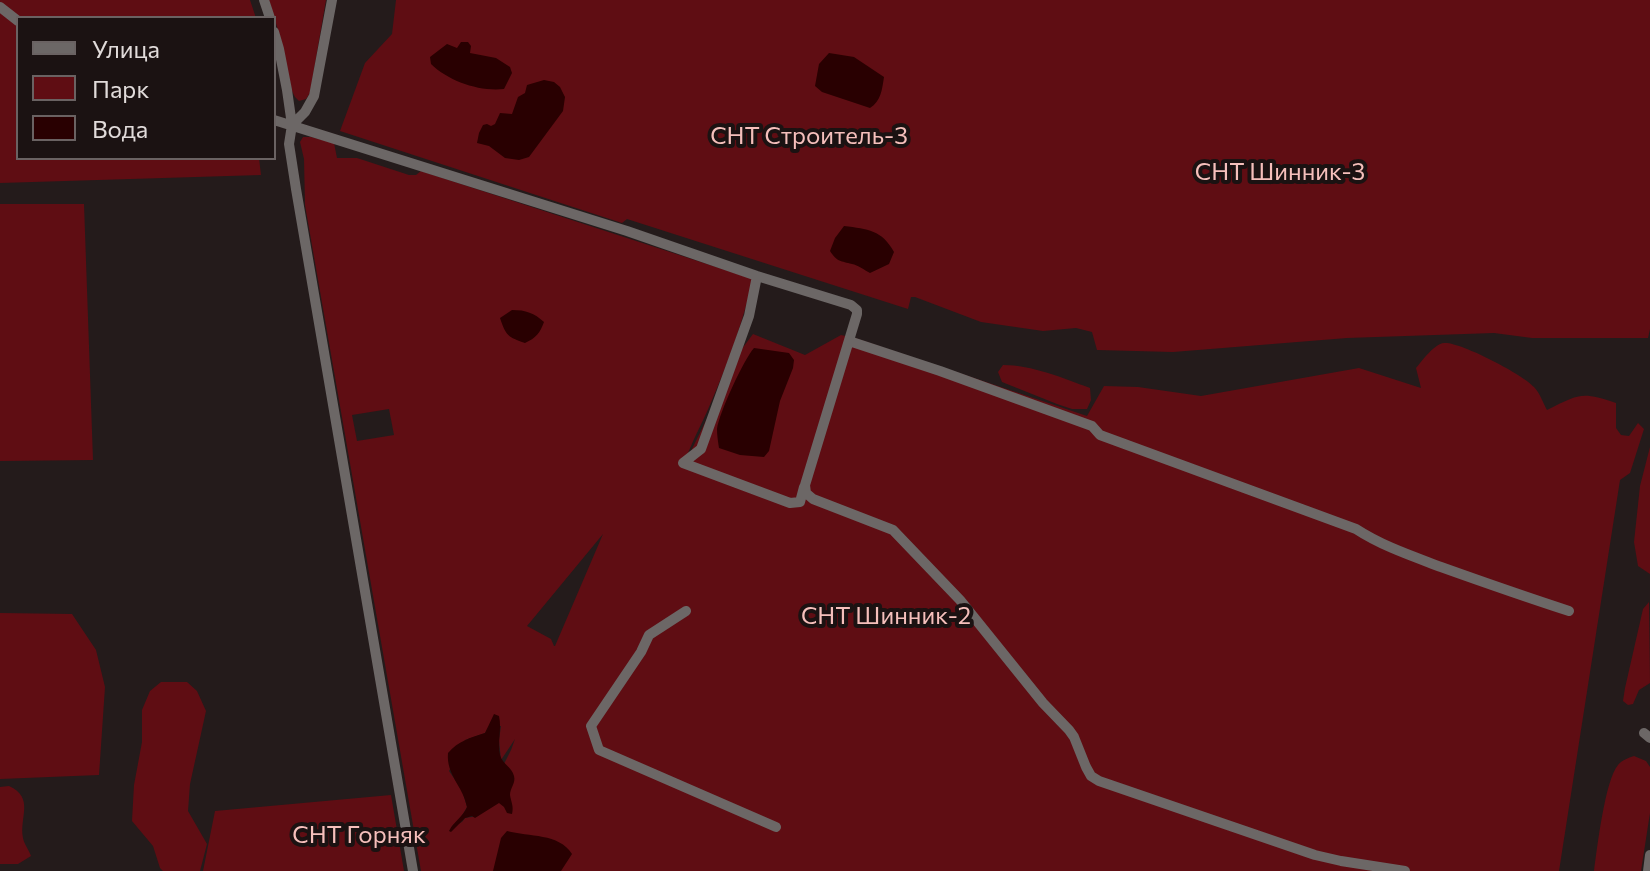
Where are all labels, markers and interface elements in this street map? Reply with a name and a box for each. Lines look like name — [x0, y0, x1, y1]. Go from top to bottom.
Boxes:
legend — [16, 16, 276, 160]
text: Улица — [92, 34, 160, 63]
text: Парк — [92, 74, 149, 103]
text: Вода — [92, 114, 148, 143]
park label: СНТ Строитель-3 — [710, 122, 908, 150]
park label: СНТ Шинник-3 — [1195, 158, 1365, 186]
park label: СНТ Шинник-2 — [801, 602, 971, 630]
park label: СНТ Горняк — [292, 821, 426, 849]

